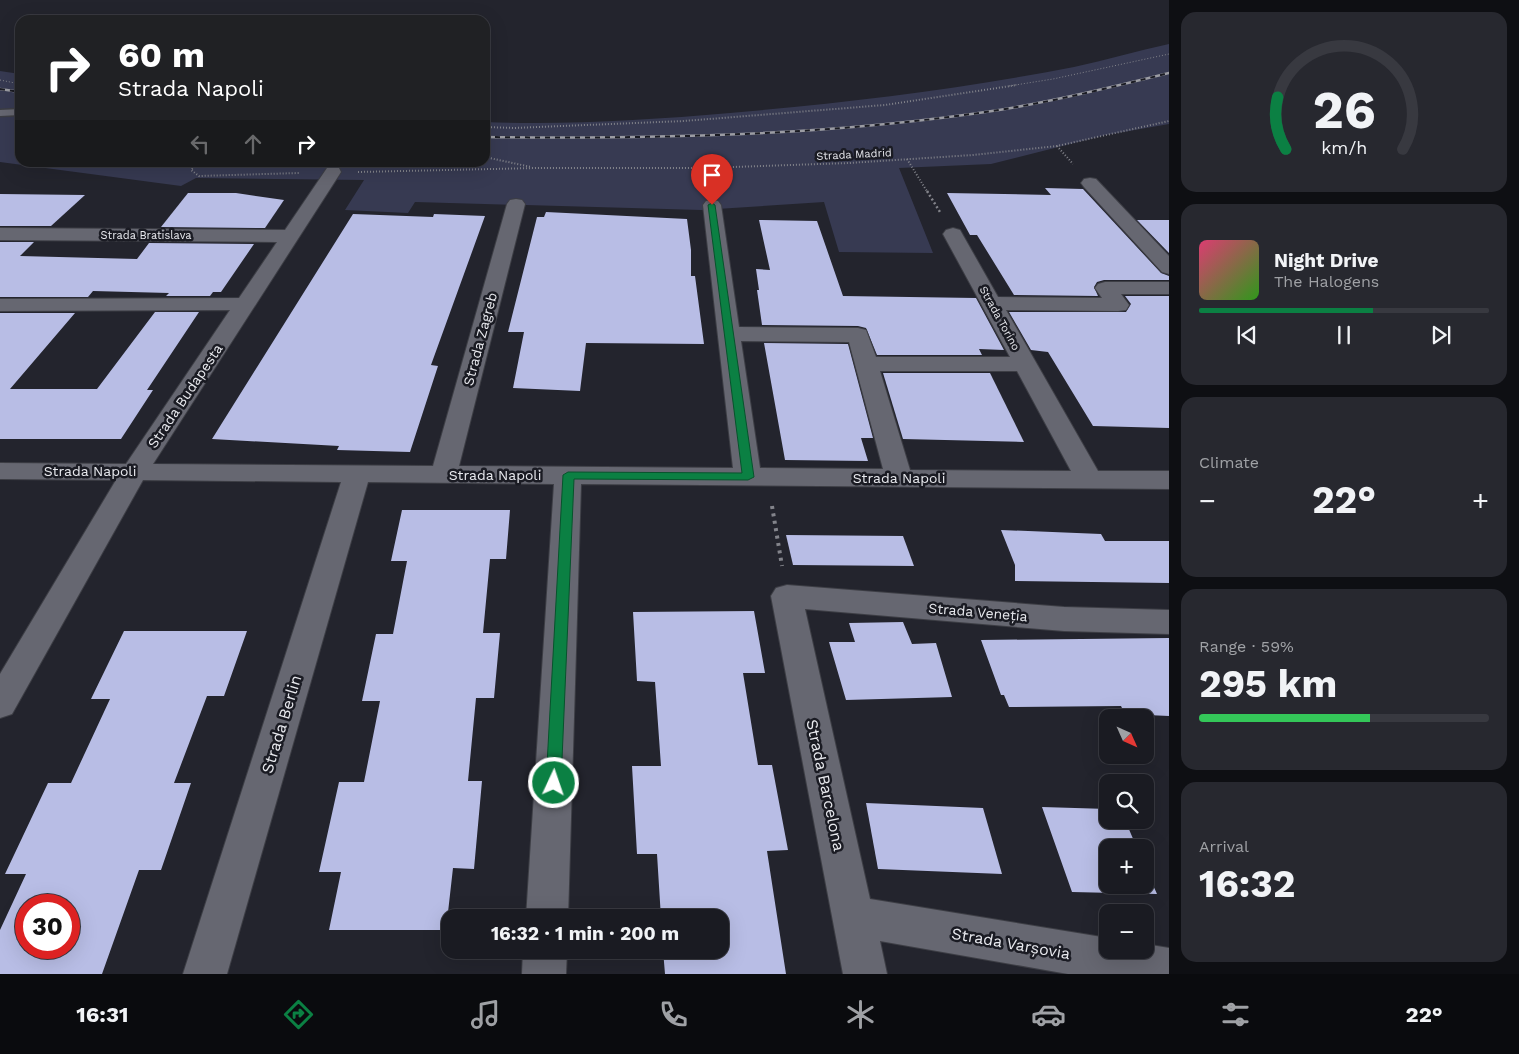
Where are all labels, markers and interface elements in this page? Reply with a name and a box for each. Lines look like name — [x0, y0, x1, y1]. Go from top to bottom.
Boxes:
text: 60 m — [118, 34, 205, 76]
icon: right — [35, 35, 100, 100]
text: Strada Napoli — [118, 76, 264, 101]
text: 26 — [1312, 80, 1376, 141]
icon: left — [186, 130, 214, 158]
icon: ahead — [239, 130, 267, 158]
icon: right — [292, 130, 320, 158]
text: km/h — [1321, 137, 1367, 158]
street label: Strada Madrid — [816, 146, 892, 163]
pin — [691, 154, 733, 205]
icon: arrive — [698, 161, 726, 189]
street label: Strada Bratislava — [101, 229, 191, 242]
text: Night Drive — [1274, 249, 1379, 272]
text: The Halogens — [1274, 272, 1379, 291]
street label: Strada Torino — [977, 284, 1023, 353]
street label: Strada Zagreb — [460, 291, 500, 387]
icon: previous — [1233, 321, 1261, 349]
icon: pause — [1330, 321, 1358, 349]
icon: next — [1427, 321, 1455, 349]
street label: Strada Budapesta — [144, 341, 226, 451]
text: Climate — [1199, 453, 1259, 472]
street label: Strada Napoli — [44, 463, 136, 479]
street label: Strada Napoli — [449, 467, 541, 483]
street label: Strada Napoli — [853, 470, 945, 486]
text: 22° — [1312, 478, 1376, 522]
text: − — [1199, 484, 1216, 517]
text: + — [1472, 484, 1489, 517]
street label: Strada Veneția — [928, 600, 1028, 625]
text: Range · 59% — [1199, 637, 1294, 656]
text: 295 km — [1199, 662, 1337, 706]
street label: Strada Berlin — [258, 673, 305, 776]
north arrow — [1099, 709, 1154, 764]
map controls — [1099, 709, 1154, 959]
street label: Strada Barcelona — [802, 718, 849, 853]
position arrow — [527, 756, 579, 808]
button: search — [1099, 774, 1154, 829]
text: Arrival — [1199, 837, 1249, 856]
button: + — [1099, 839, 1154, 894]
text: 16:32 — [1199, 862, 1295, 906]
speed limit sign: 30 — [15, 894, 80, 959]
button: − — [1099, 904, 1154, 959]
text: 16:32 · 1 min · 200 m — [491, 922, 679, 945]
street label: Strada Varșovia — [950, 924, 1072, 963]
icon: directions — [281, 997, 316, 1032]
icon: music — [468, 997, 503, 1032]
icon: phone — [656, 997, 691, 1032]
icon: climate — [843, 997, 878, 1032]
icon: car — [1031, 997, 1066, 1032]
icon: filters — [1218, 997, 1253, 1032]
text: 16:31 — [76, 1002, 128, 1027]
text: 22° — [1406, 1002, 1443, 1027]

